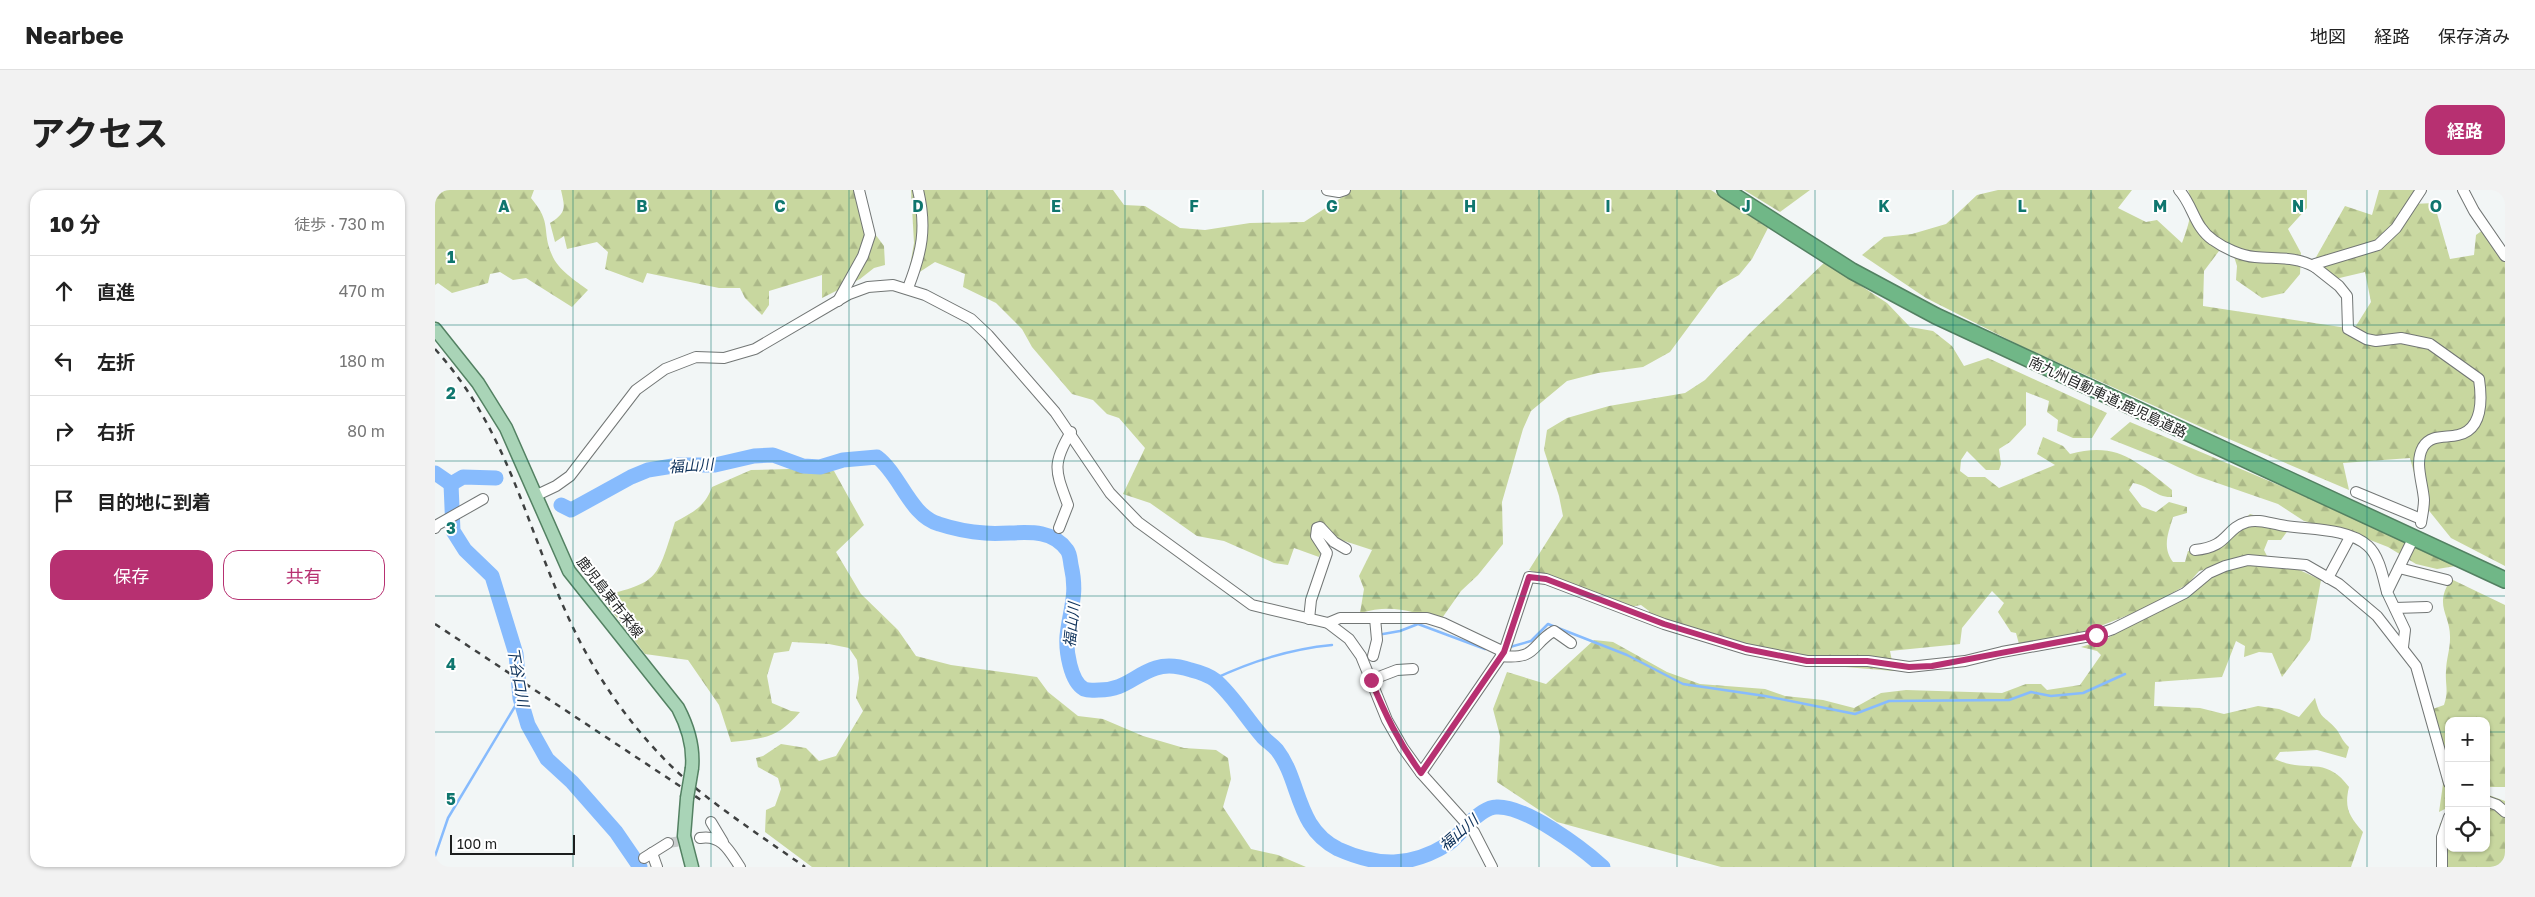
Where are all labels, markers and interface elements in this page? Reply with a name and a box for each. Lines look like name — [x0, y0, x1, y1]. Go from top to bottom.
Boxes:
text: Nearbee — [25, 20, 124, 49]
text: 地図 — [2310, 25, 2346, 47]
text: 経路 — [2374, 25, 2410, 47]
text: 保存済み — [2438, 25, 2510, 47]
button: 経路 — [2425, 105, 2505, 155]
text: アクセス — [30, 112, 168, 154]
text: A — [498, 196, 510, 216]
text: B — [636, 196, 648, 216]
text: C — [774, 196, 786, 216]
text: D — [912, 196, 924, 216]
text: E — [1051, 196, 1061, 216]
text: F — [1189, 196, 1199, 216]
text: G — [1326, 196, 1338, 216]
text: H — [1464, 196, 1476, 216]
text: I — [1605, 196, 1611, 216]
text: J — [1741, 196, 1751, 216]
text: K — [1878, 196, 1890, 216]
text: L — [2017, 196, 2027, 216]
text: M — [2153, 196, 2167, 216]
text: N — [2292, 196, 2304, 216]
text: O — [2430, 196, 2442, 216]
text: 10 分 — [50, 211, 101, 237]
text: 徒歩 · 730 m — [294, 214, 385, 234]
text: 1 — [447, 247, 455, 267]
icon: ahead — [50, 277, 78, 305]
text: 直進 — [97, 280, 135, 303]
text: 470 m — [339, 281, 385, 301]
icon: left — [50, 347, 78, 375]
text: 左折 — [97, 350, 135, 373]
text: 180 m — [339, 351, 385, 371]
street label: 南九州自動車道;鹿児島道路 — [2027, 352, 2190, 441]
text: 2 — [446, 383, 456, 403]
icon: right — [50, 417, 78, 445]
text: 右折 — [97, 420, 135, 443]
text: 80 m — [347, 421, 385, 441]
water label: 福山川 — [668, 454, 716, 476]
icon: arrive — [50, 487, 78, 515]
text: 目的地に到着 — [97, 490, 211, 513]
text: 3 — [446, 518, 456, 538]
button: 保存 — [50, 550, 213, 600]
button: 共有 — [223, 550, 385, 600]
street label: 鹿児島東市来線 — [574, 553, 647, 641]
water label: 福山川 — [1060, 600, 1083, 648]
route start — [2085, 624, 2108, 647]
water label: 下谷口川 — [505, 646, 533, 710]
text: 4 — [446, 654, 456, 674]
route end — [1360, 669, 1383, 692]
map controls — [2445, 717, 2490, 852]
button: + — [2445, 717, 2490, 762]
button: − — [2445, 762, 2490, 807]
text: 5 — [446, 789, 456, 809]
button: locate — [2445, 807, 2490, 852]
water label: 福山川 — [1435, 809, 1483, 854]
scale bar — [450, 832, 575, 855]
text: 100 m — [457, 835, 497, 852]

